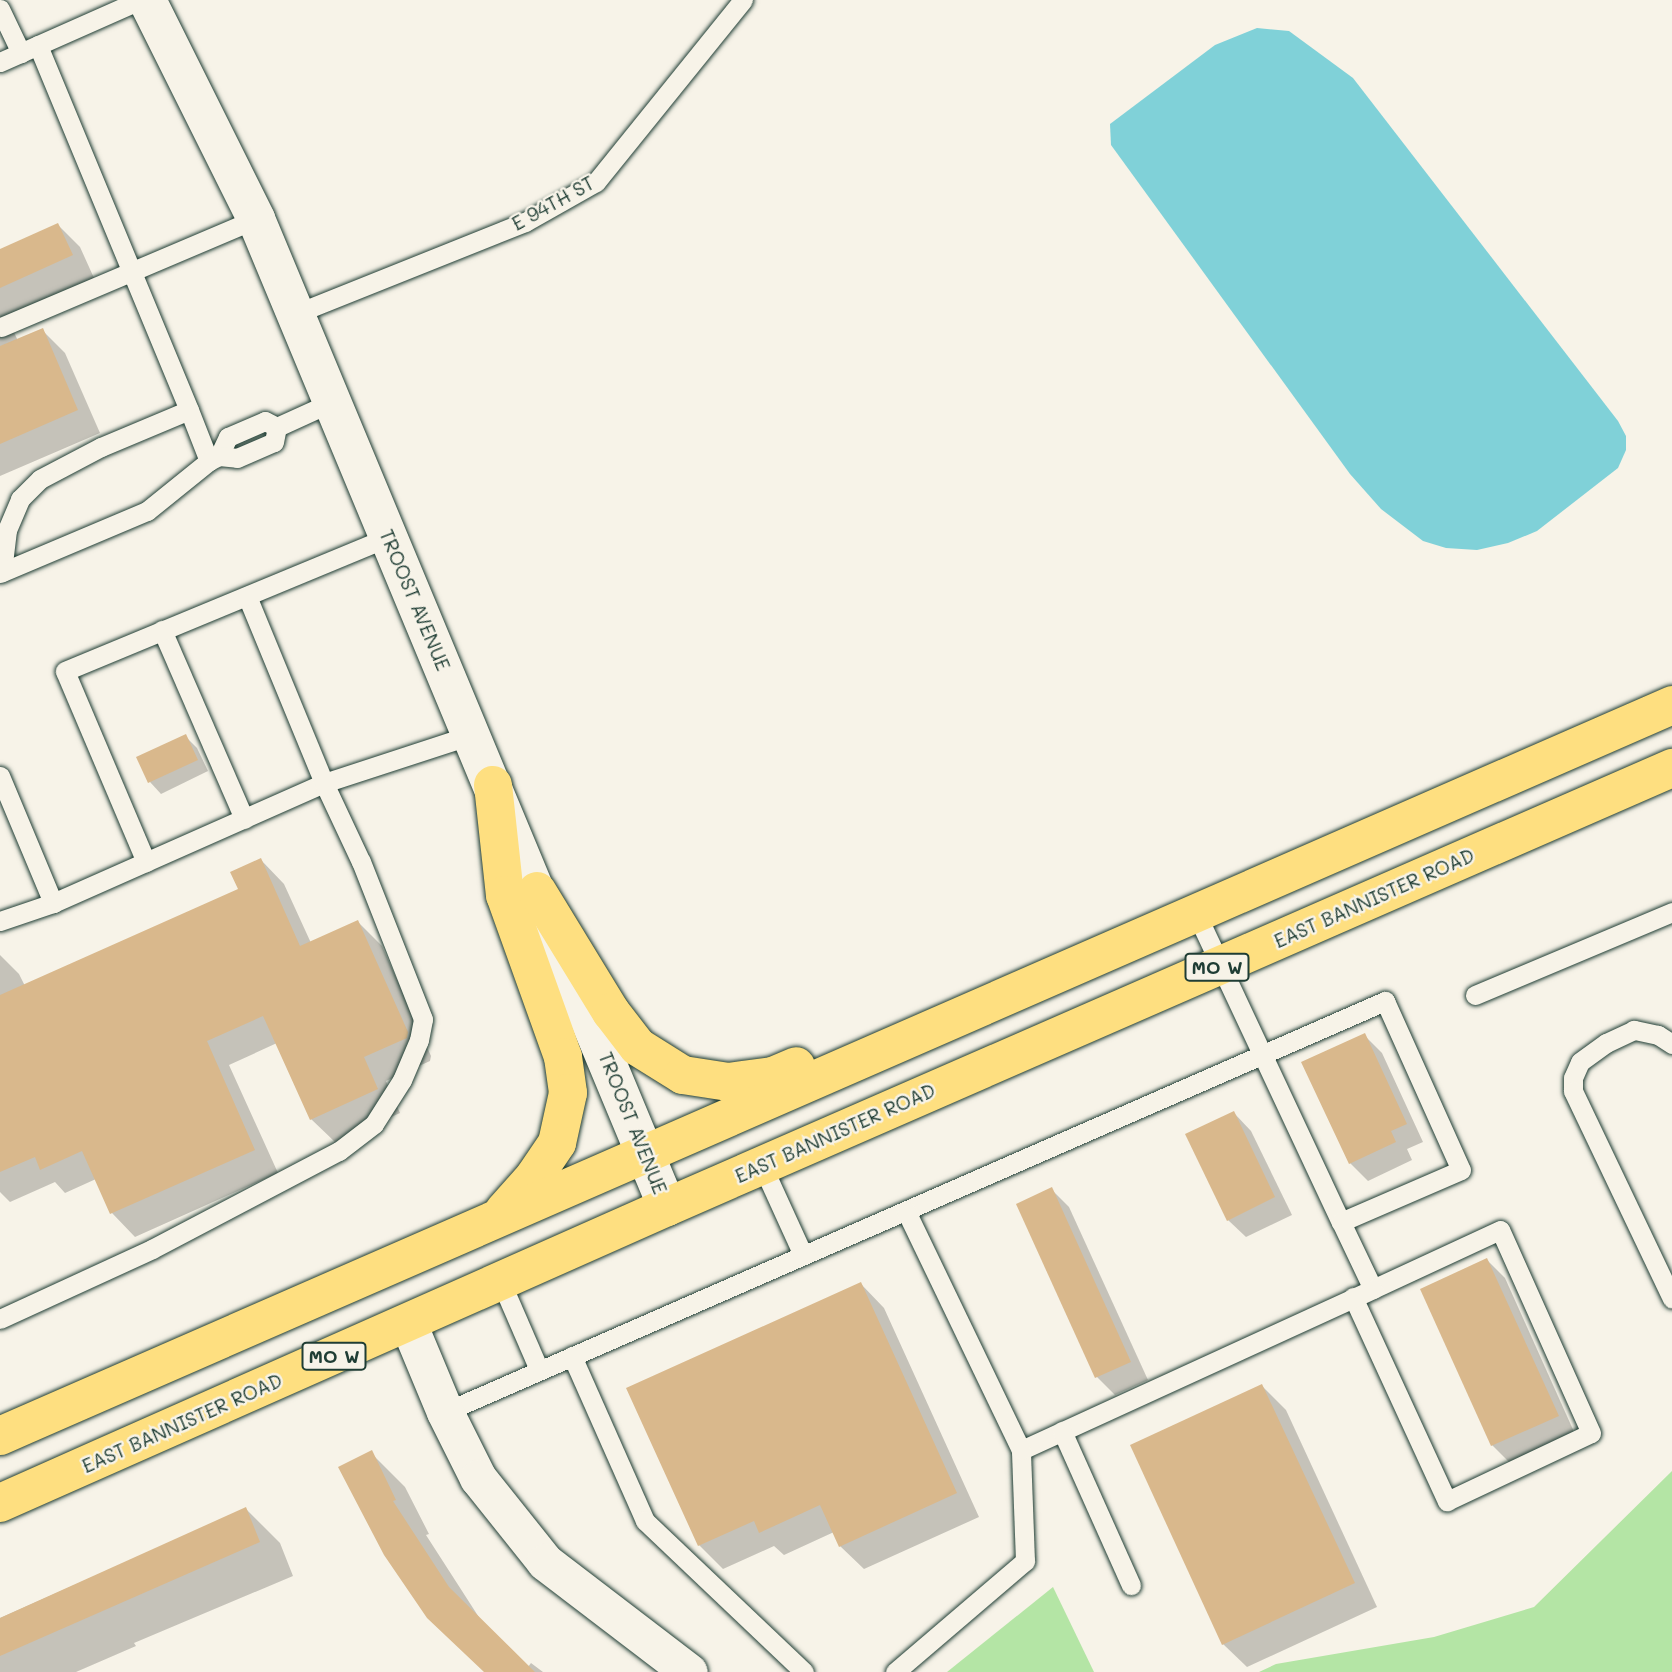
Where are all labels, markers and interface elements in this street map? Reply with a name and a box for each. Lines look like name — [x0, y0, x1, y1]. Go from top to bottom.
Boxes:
street label: E 94TH ST — [508, 171, 598, 235]
street label: TROOST AVENUE — [375, 526, 455, 674]
street label: EAST BANNISTER ROAD — [1270, 844, 1478, 952]
road number: MO W — [1184, 952, 1250, 982]
street label: TROOST AVENUE — [594, 1049, 672, 1197]
street label: EAST BANNISTER ROAD — [731, 1079, 939, 1187]
road number: MO W — [301, 1342, 367, 1371]
street label: EAST BANNISTER ROAD — [78, 1369, 286, 1477]

